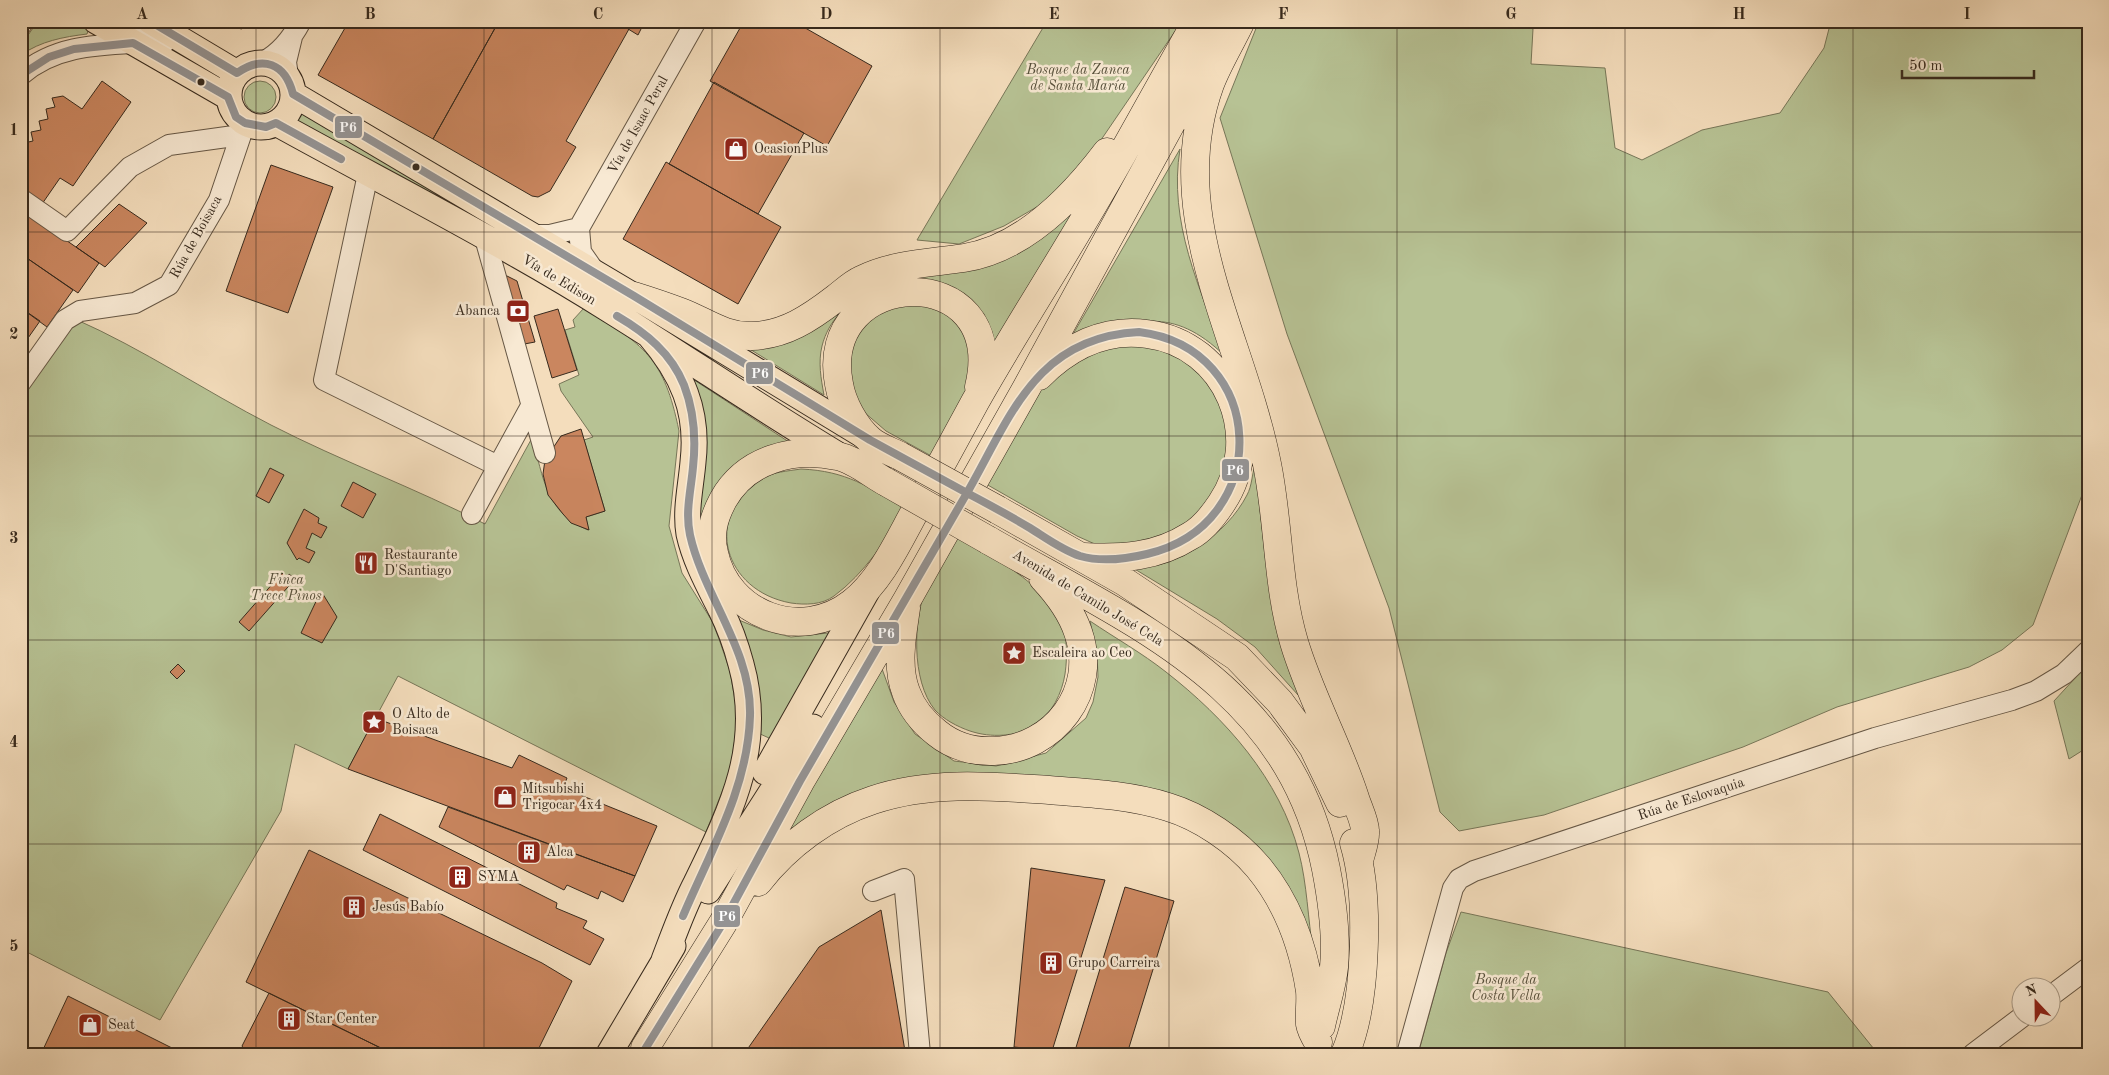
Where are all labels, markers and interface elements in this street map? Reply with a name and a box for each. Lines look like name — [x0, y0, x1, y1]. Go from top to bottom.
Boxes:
text: A — [136, 7, 148, 23]
text: B — [364, 7, 376, 23]
text: C — [593, 7, 603, 23]
text: D — [820, 7, 832, 23]
text: E — [1048, 7, 1060, 23]
text: F — [1278, 7, 1289, 23]
text: G — [1505, 7, 1517, 23]
text: H — [1732, 7, 1746, 23]
text: I — [1963, 7, 1971, 23]
scale bar — [1902, 48, 2034, 80]
text: 50 m — [1909, 59, 1943, 74]
park label: Bosque da Zanca de Santa María — [1025, 63, 1130, 93]
street label: Vía de Isaac Peral — [605, 73, 671, 176]
unlabelled marker — [196, 77, 206, 87]
line badge: P6 — [334, 115, 363, 139]
text: P6 — [339, 121, 357, 135]
text: 1 — [9, 123, 19, 139]
shop icon: OcasionPlus — [723, 136, 749, 162]
place label: OcasionPlus — [754, 142, 828, 156]
unlabelled marker — [411, 162, 421, 172]
street label: Rúa de Boisaca — [167, 193, 225, 281]
street label: Vía de Edison — [519, 252, 599, 308]
bank icon: Abanca — [505, 298, 531, 324]
place label: Abanca — [455, 304, 500, 318]
text: 2 — [9, 327, 19, 343]
line badge: P6 — [745, 361, 774, 385]
text: P6 — [751, 367, 769, 381]
line badge: P6 — [1221, 458, 1250, 482]
text: P6 — [1226, 464, 1244, 478]
text: 3 — [9, 531, 19, 547]
street label: Avenida de Camilo José Cela — [1010, 547, 1166, 649]
place label: Restaurante D'Santiago — [384, 548, 457, 578]
restaurant icon: Restaurante D'Santiago — [353, 550, 379, 576]
park label: Finca Trece Pinos — [250, 573, 322, 603]
line badge: P6 — [871, 621, 900, 645]
text: P6 — [877, 627, 895, 641]
place icon: Escaleira ao Ceo — [1001, 640, 1027, 666]
place label: Escaleira ao Ceo — [1032, 646, 1132, 660]
place label: O Alto de Boisaca — [392, 707, 450, 737]
place icon: O Alto de Boisaca — [361, 709, 387, 735]
text: 4 — [9, 735, 19, 751]
street label: Rúa de Eslovaquia — [1636, 775, 1746, 823]
place label: Mitsubishi Trigocar 4x4 — [522, 782, 602, 812]
shop icon: Mitsubishi Trigocar 4x4 — [492, 784, 518, 810]
building icon: Alca — [516, 839, 542, 865]
place label: Alca — [546, 845, 574, 859]
building icon: SYMA — [447, 864, 473, 890]
place label: SYMA — [478, 870, 520, 884]
building icon: Jesús Babío — [341, 894, 367, 920]
place label: Jesús Babío — [372, 900, 444, 914]
line badge: P6 — [713, 904, 741, 928]
text: P6 — [718, 910, 736, 924]
text: 5 — [9, 939, 19, 955]
building icon: Grupo Carreira — [1038, 950, 1064, 976]
place label: Grupo Carreira — [1068, 956, 1160, 970]
park label: Bosque da Costa Vella — [1471, 973, 1541, 1003]
north arrow — [2012, 978, 2062, 1028]
text: N — [2024, 982, 2039, 999]
building icon: Star Center — [276, 1006, 302, 1032]
shop icon: Seat — [77, 1012, 103, 1038]
place label: Star Center — [306, 1012, 377, 1026]
place label: Seat — [108, 1018, 135, 1032]

